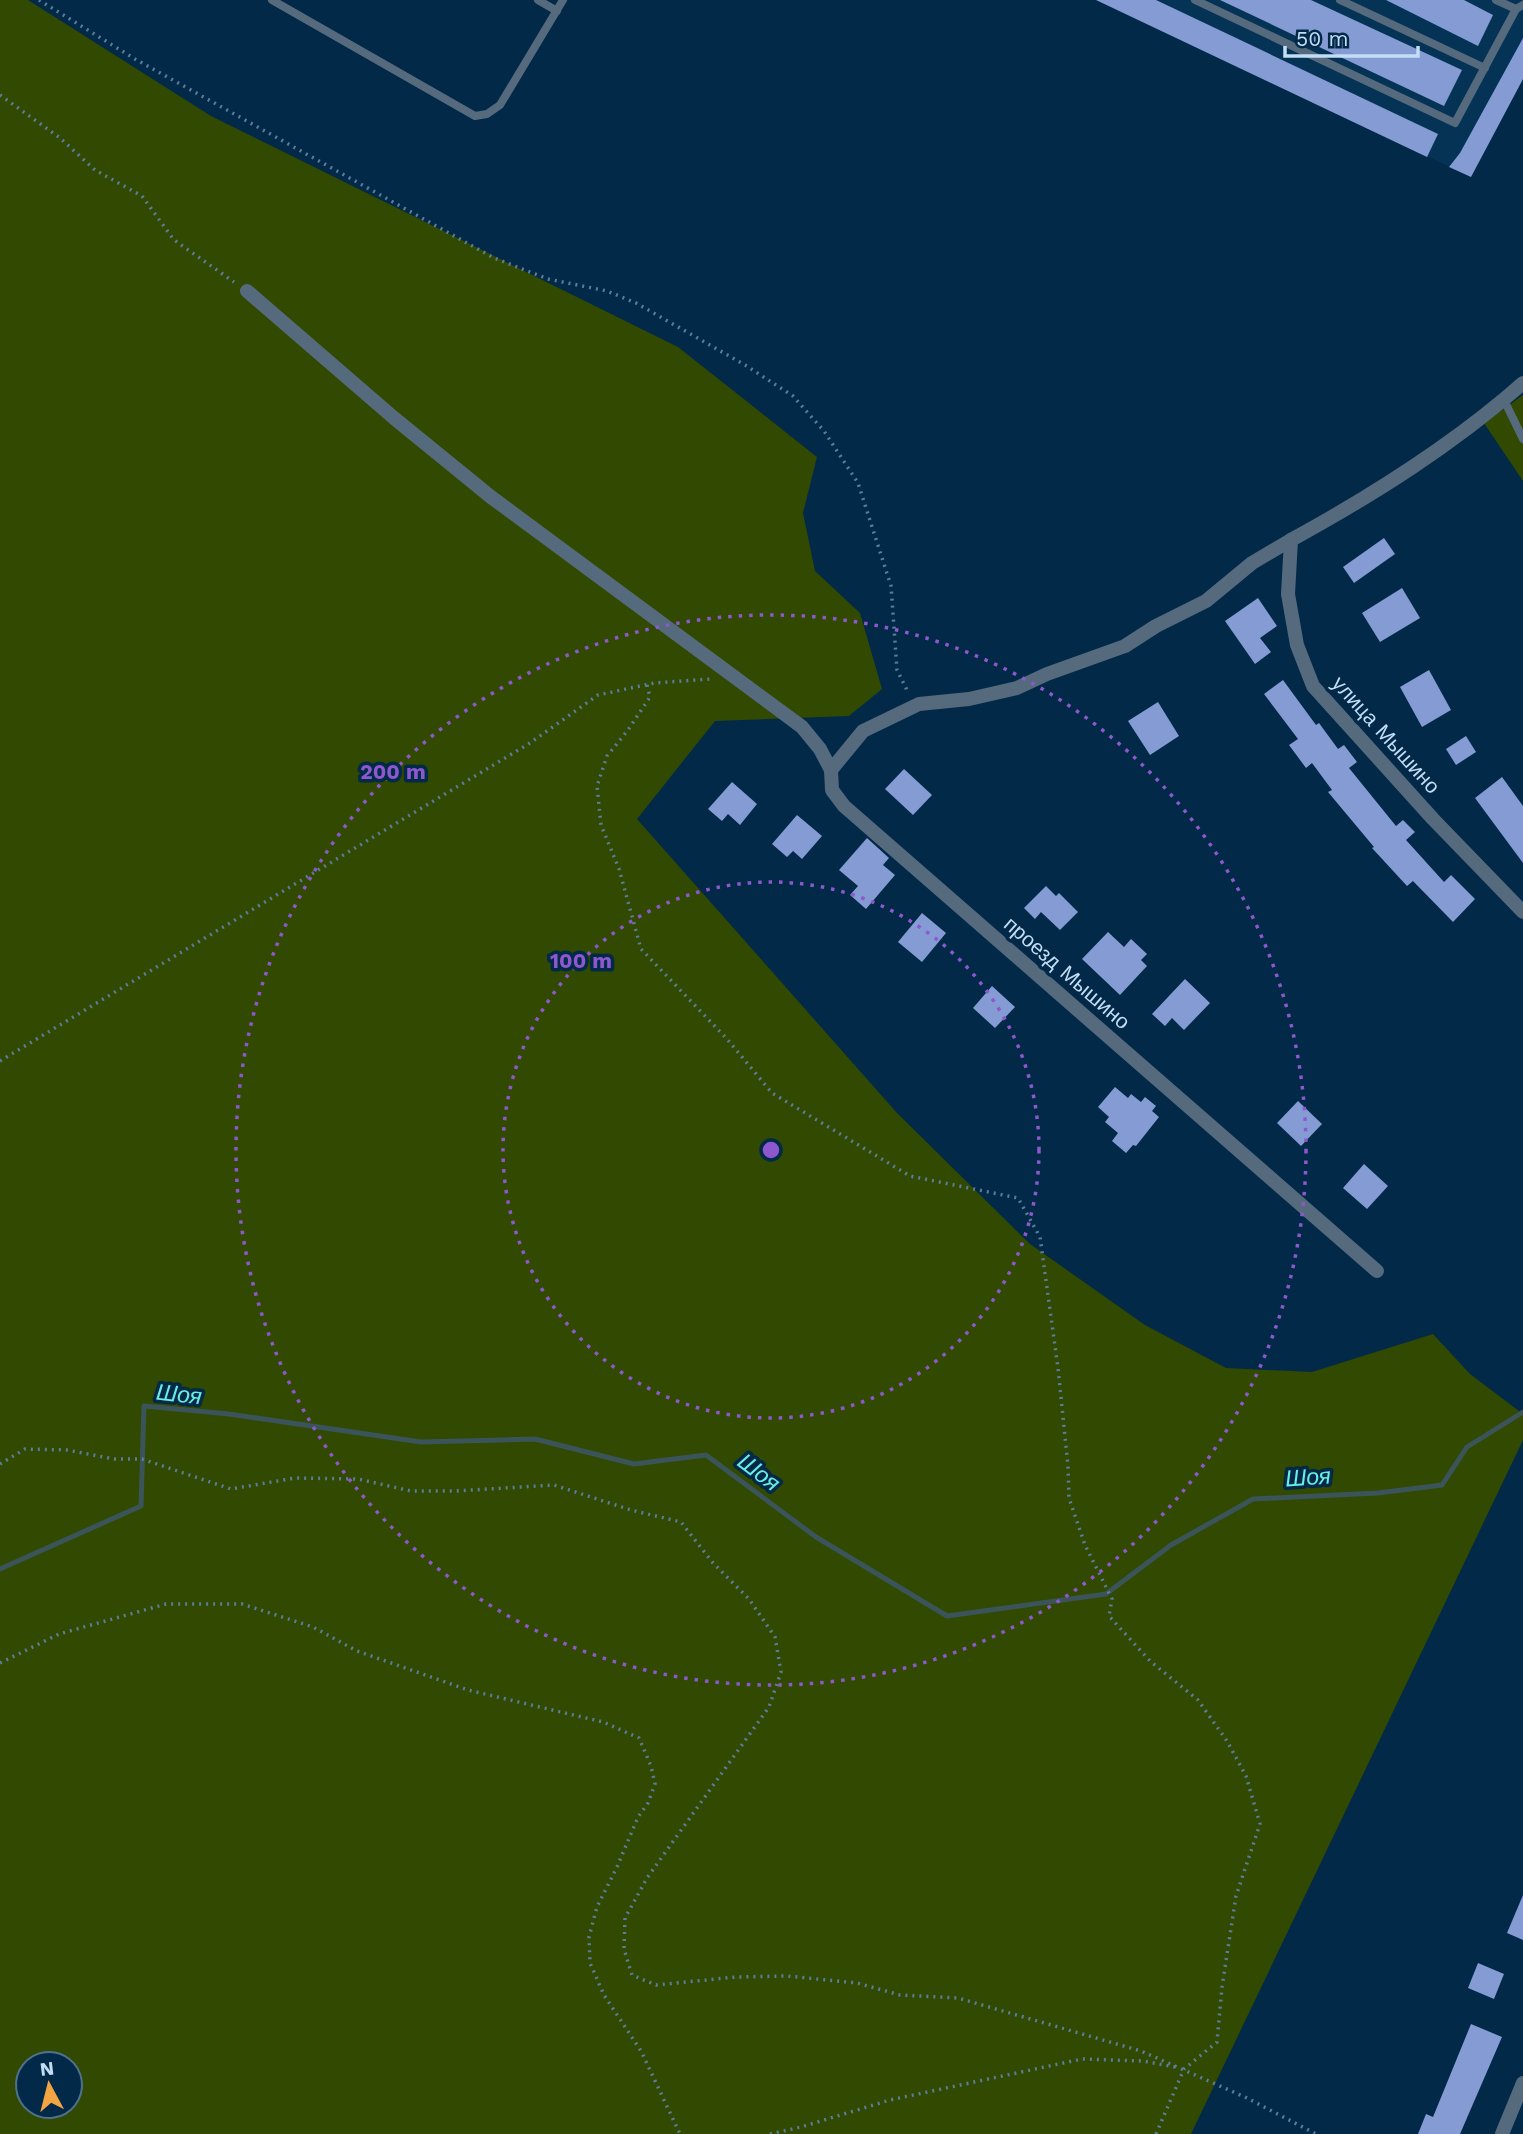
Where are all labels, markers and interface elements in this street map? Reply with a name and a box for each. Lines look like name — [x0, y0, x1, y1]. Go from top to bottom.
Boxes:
scale bar — [1285, 14, 1418, 58]
text: 50 m — [1296, 26, 1348, 51]
street label: улица Мышино — [1327, 671, 1446, 799]
text: 200 m — [360, 759, 426, 784]
street label: проезд Мышино — [999, 911, 1136, 1034]
text: 100 m — [550, 948, 612, 973]
centre of rings — [759, 1138, 783, 1162]
water label: Шоя — [155, 1379, 203, 1410]
water label: Шоя — [732, 1448, 785, 1497]
water label: Шоя — [1284, 1462, 1332, 1493]
north arrow — [14, 2050, 84, 2120]
text: N — [39, 2056, 55, 2081]

